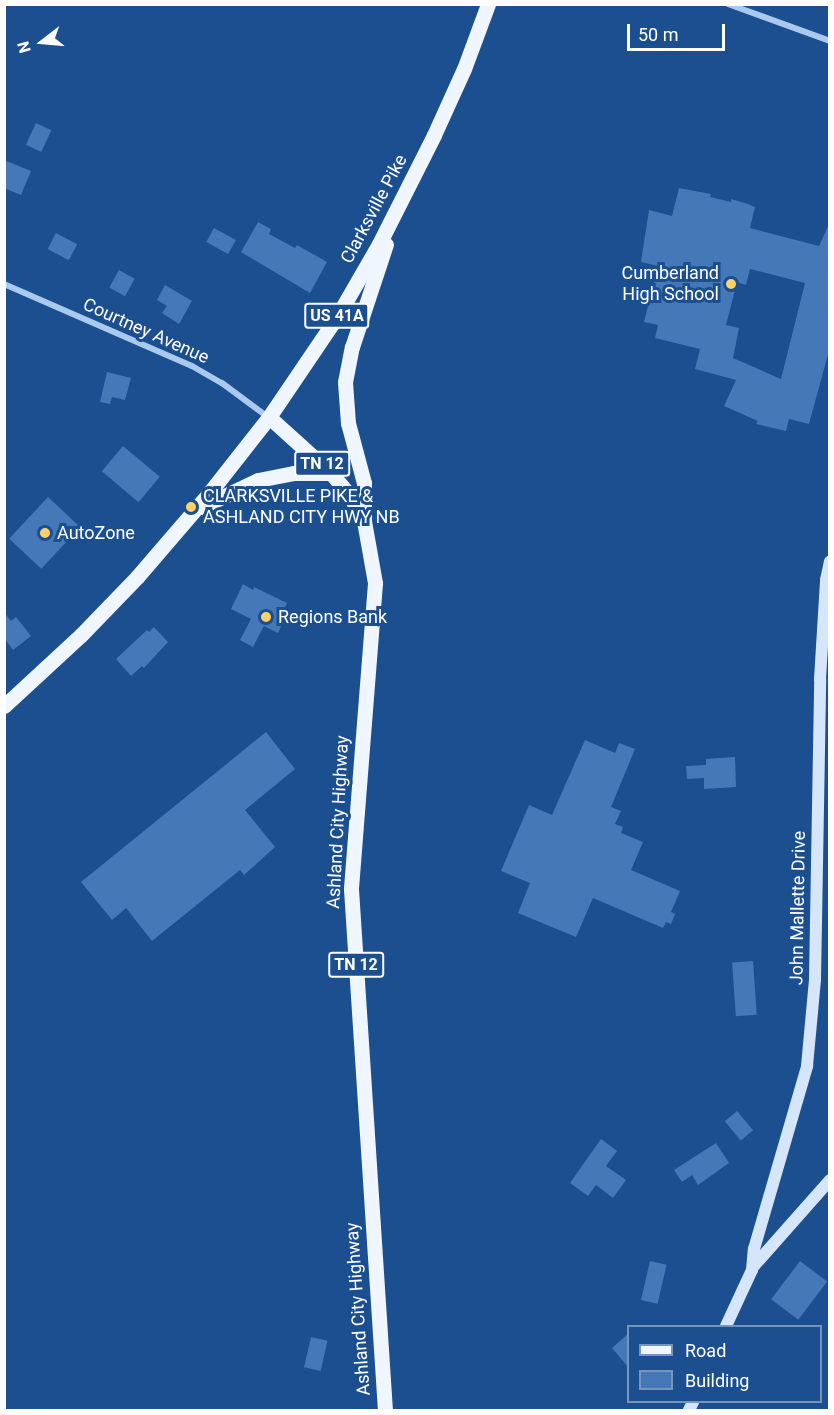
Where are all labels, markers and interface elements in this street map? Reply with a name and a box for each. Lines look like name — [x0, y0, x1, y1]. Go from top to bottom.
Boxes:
north arrow — [12, 12, 72, 72]
scale bar — [630, 12, 728, 50]
text: 50 m — [638, 24, 678, 45]
text: N — [14, 39, 35, 55]
street label: Clarksville Pike — [336, 151, 412, 267]
place label: Cumberland High School — [622, 263, 719, 306]
marker: Cumberland High School — [724, 277, 738, 291]
street label: Courtney Avenue — [80, 294, 212, 368]
road number: US 41A — [304, 303, 370, 329]
road number: TN 12 — [294, 451, 350, 477]
place label: CLARKSVILLE PIKE & ASHLAND CITY HWY NB — [203, 486, 400, 528]
marker: CLARKSVILLE PIKE & ASHLAND CITY HWY NB — [184, 500, 198, 514]
place label: AutoZone — [57, 522, 135, 544]
marker: AutoZone — [38, 526, 52, 540]
place label: Regions Bank — [278, 606, 387, 628]
marker: Regions Bank — [259, 610, 273, 624]
street label: Ashland City Highway — [323, 735, 353, 909]
street label: John Mallette Drive — [786, 831, 810, 985]
road number: TN 12 — [328, 952, 385, 978]
street label: Ashland City Highway — [341, 1222, 375, 1396]
legend — [627, 1325, 822, 1403]
text: Road — [685, 1340, 726, 1361]
text: Building — [685, 1370, 749, 1391]

